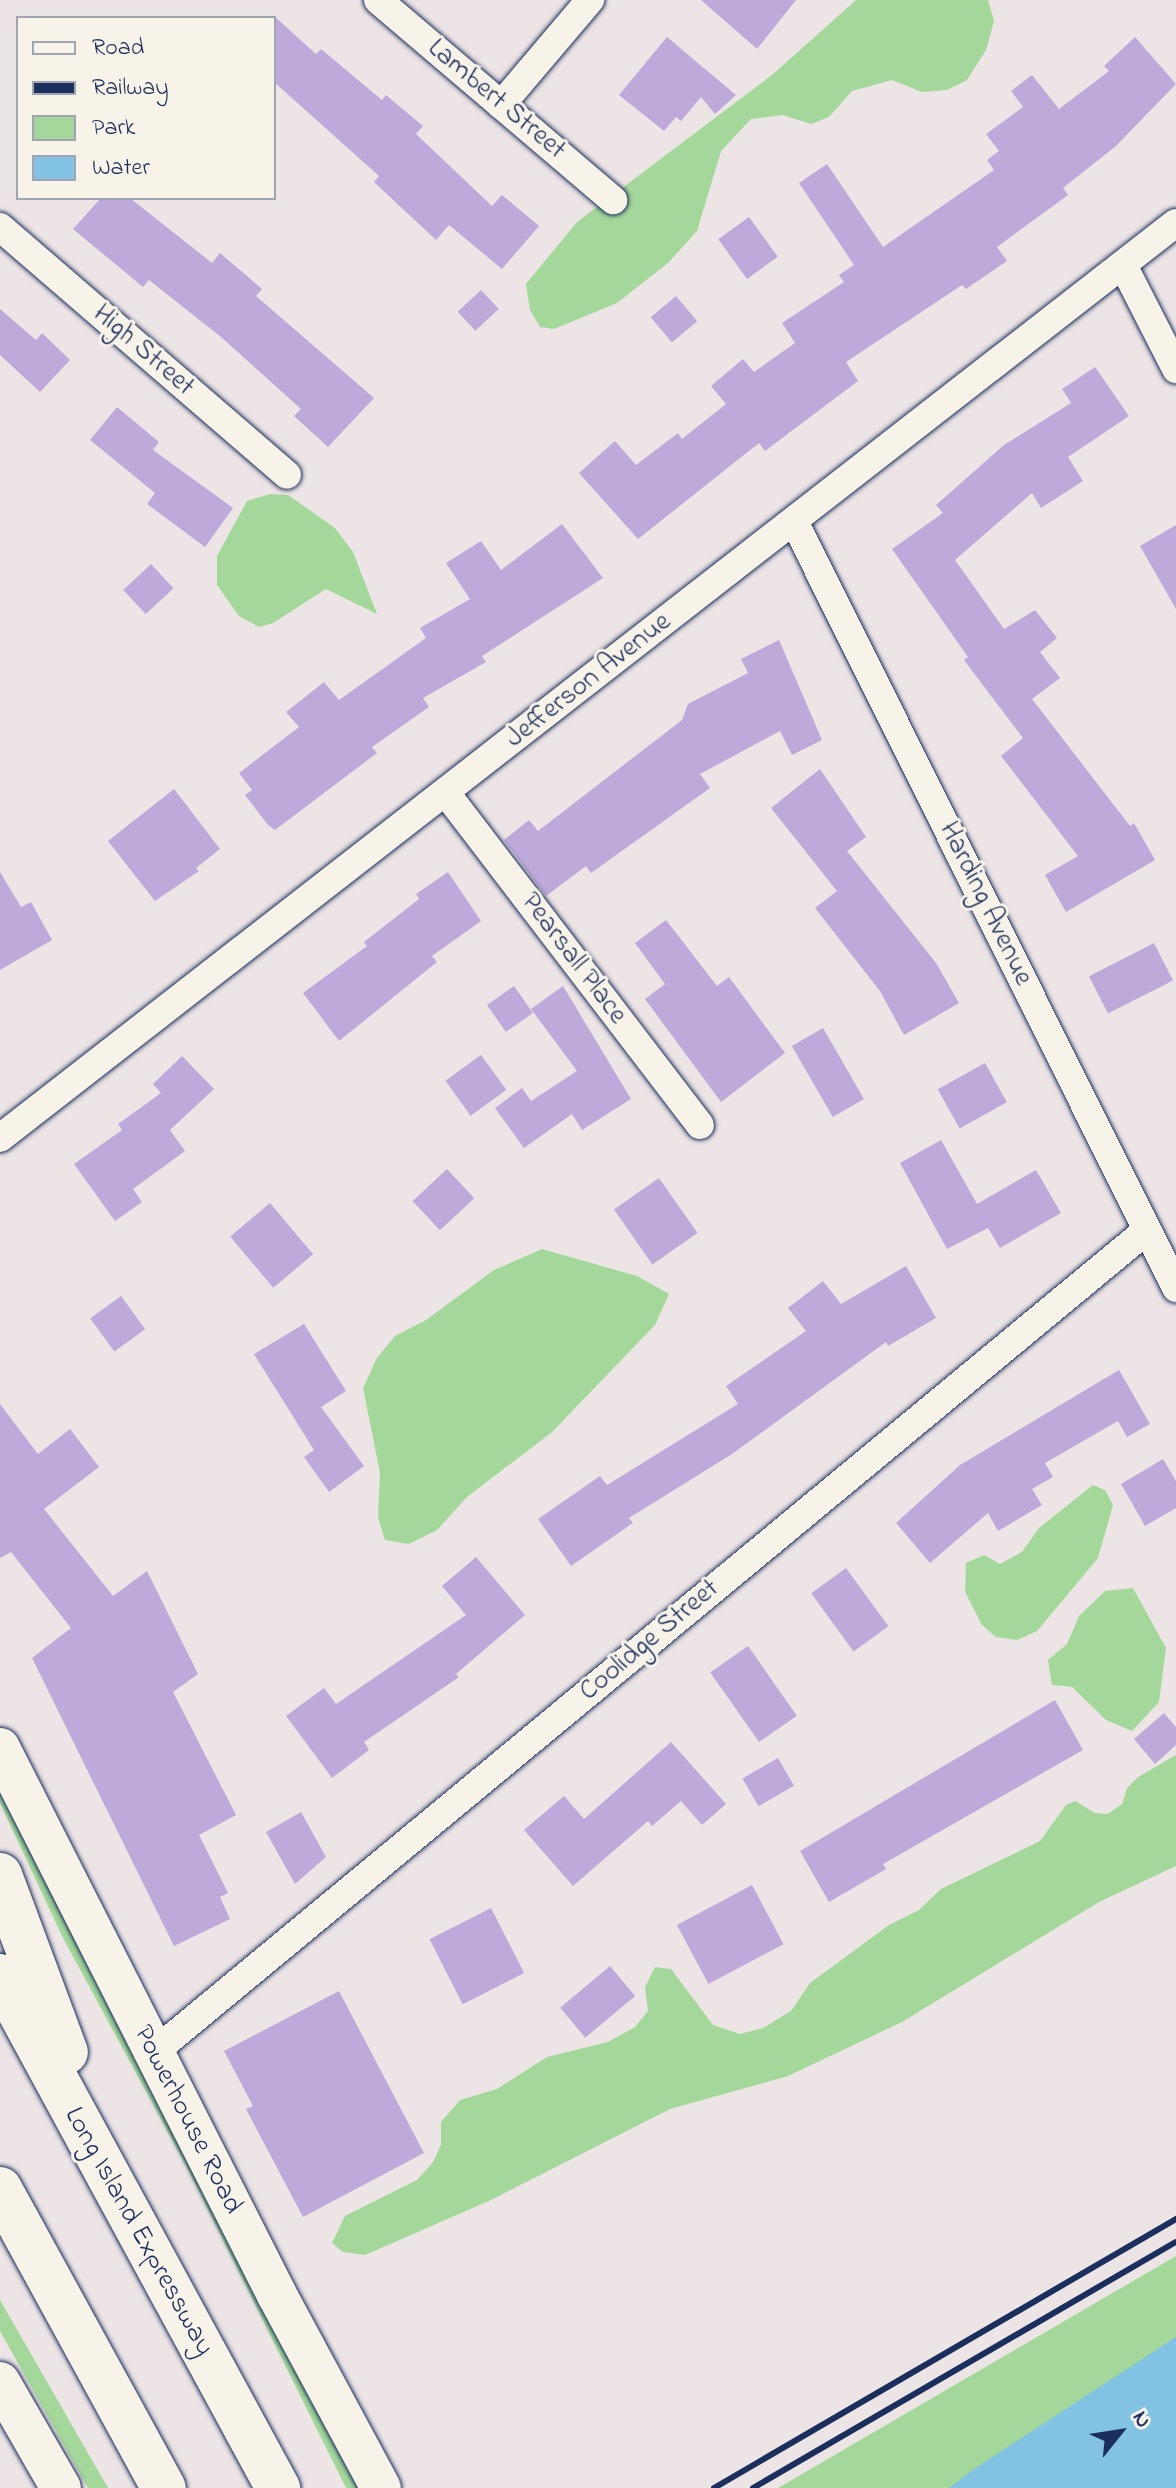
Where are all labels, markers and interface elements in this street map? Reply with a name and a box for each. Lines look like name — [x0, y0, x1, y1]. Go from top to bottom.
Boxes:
legend — [16, 16, 276, 200]
text: Road — [92, 31, 144, 66]
street label: Lambert Street — [420, 32, 572, 168]
text: Railway — [92, 71, 169, 106]
text: Park — [92, 111, 135, 146]
text: Water — [92, 151, 150, 186]
street label: High Street — [85, 298, 201, 404]
street label: Jefferson Avenue — [500, 606, 678, 756]
street label: Harding Avenue — [931, 817, 1039, 991]
street label: Pearsall Place — [513, 887, 633, 1031]
street label: Coolidge Street — [573, 1573, 727, 1709]
street label: Powerhouse Road — [125, 2020, 249, 2220]
street label: Long Island Expressway — [56, 2102, 220, 2362]
north arrow — [1080, 2392, 1160, 2472]
text: N — [1123, 2406, 1158, 2434]

